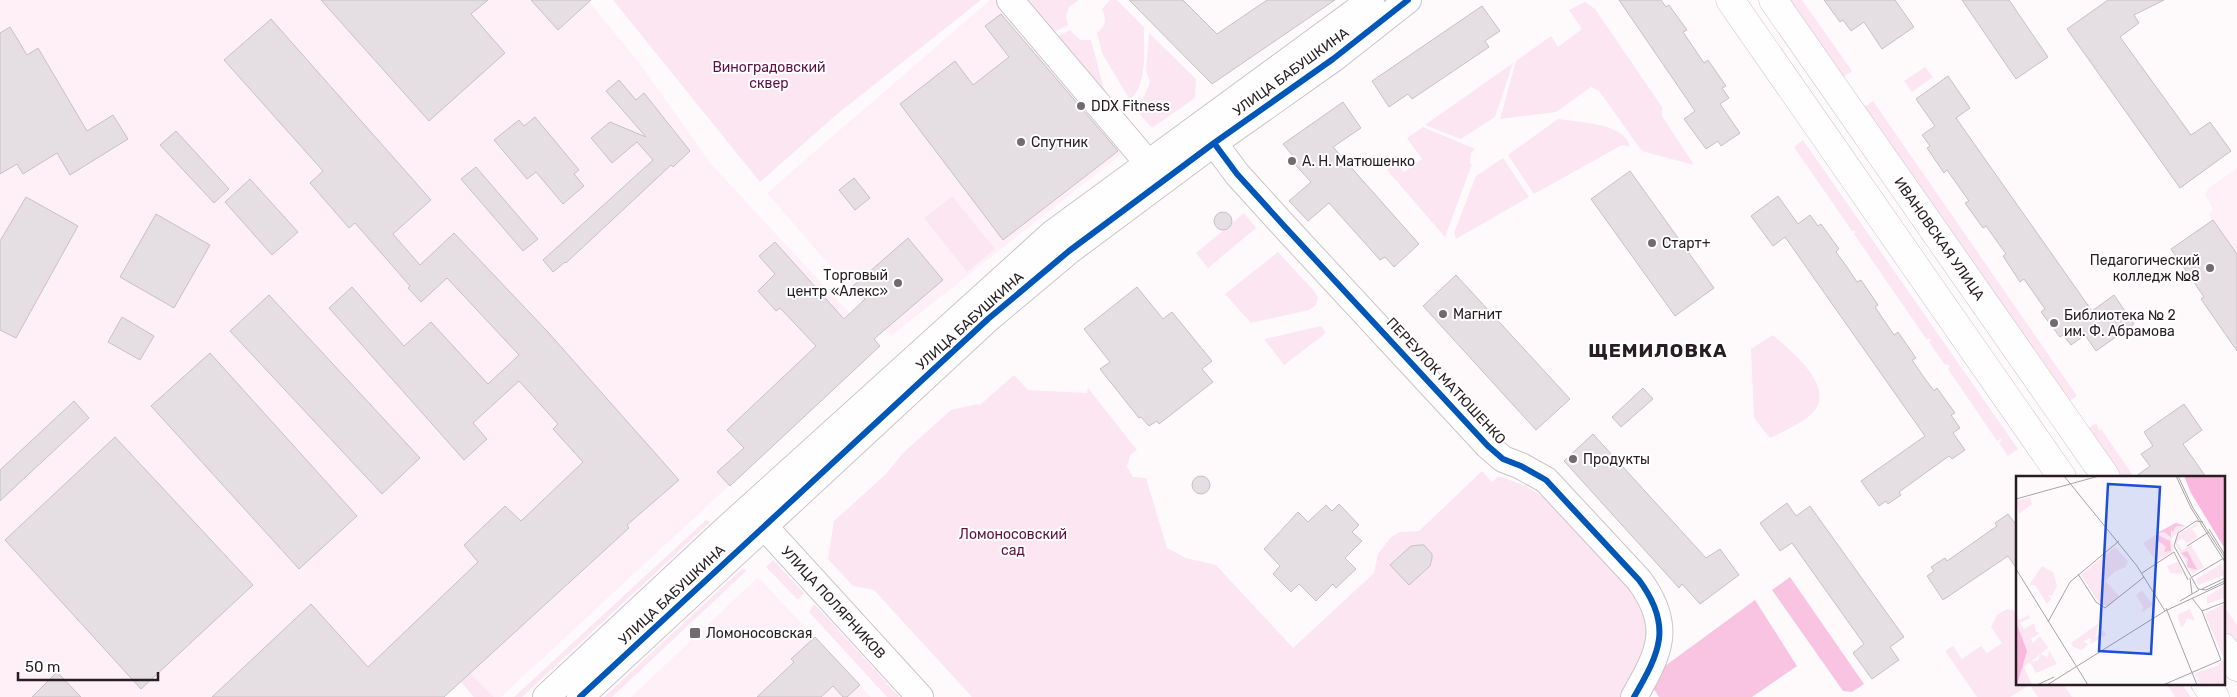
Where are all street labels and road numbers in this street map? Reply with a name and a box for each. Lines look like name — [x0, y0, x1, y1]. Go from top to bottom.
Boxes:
street label: УЛИЦА БАБУШКИНА — [1230, 24, 1353, 120]
street label: ИВАНОВСКАЯ УЛИЦА — [1891, 174, 1989, 304]
street label: УЛИЦА БАБУШКИНА — [913, 268, 1028, 374]
street label: ПЕРЕУЛОК МАТЮШЕНКО — [1383, 314, 1509, 448]
street label: УЛИЦА БАБУШКИНА — [615, 541, 729, 649]
street label: УЛИЦА ПОЛЯРНИКОВ — [778, 543, 889, 662]

